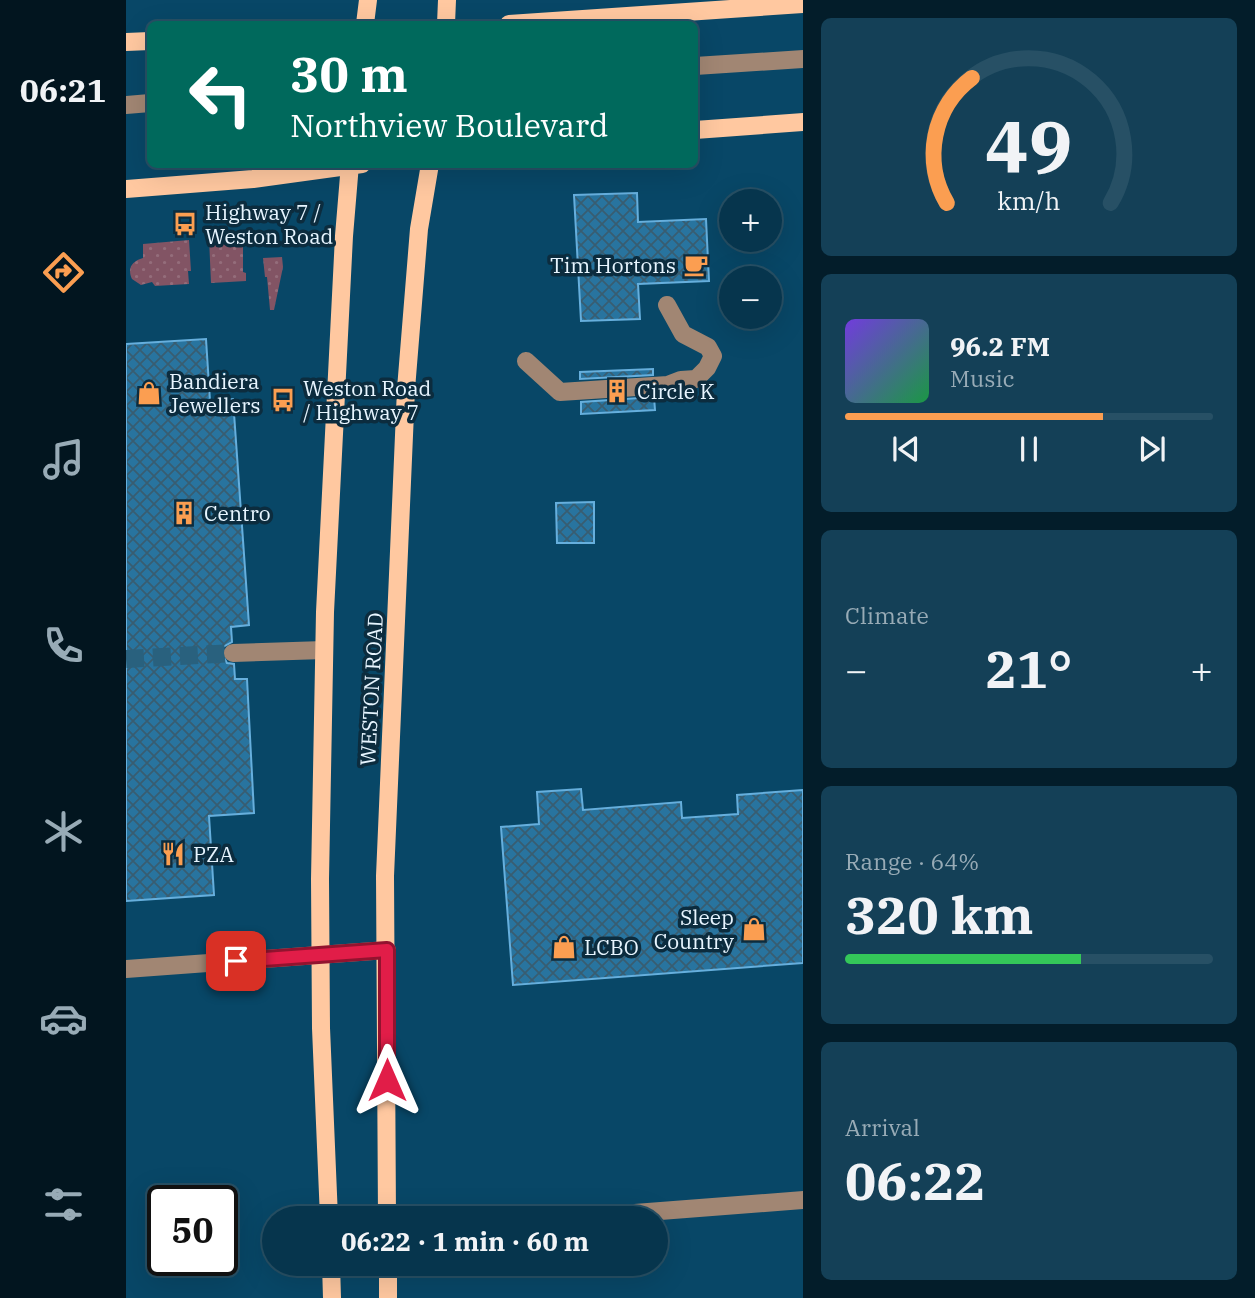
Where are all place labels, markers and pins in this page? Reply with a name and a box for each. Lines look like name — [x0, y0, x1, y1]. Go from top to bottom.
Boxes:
place label: Highway 7 / Weston Road — [205, 198, 334, 250]
bus stop icon: Highway 7 / Weston Road — [171, 210, 199, 238]
place label: Tim Hortons — [550, 251, 676, 279]
cafe icon: Tim Hortons — [682, 251, 710, 279]
place label: Bandiera Jewellers — [169, 367, 260, 419]
place label: Weston Road / Highway 7 — [303, 374, 432, 426]
building icon: Circle K — [603, 377, 631, 405]
place label: Circle K — [637, 377, 715, 405]
shop icon: Bandiera Jewellers — [135, 379, 163, 407]
bus stop icon: Weston Road / Highway 7 — [269, 386, 297, 414]
building icon: Centro — [170, 499, 198, 527]
place label: Centro — [204, 499, 271, 527]
restaurant icon: PZA — [159, 840, 187, 868]
place label: PZA — [193, 840, 235, 868]
place label: Sleep Country — [654, 903, 735, 955]
shop icon: Sleep Country — [740, 915, 768, 943]
pin — [206, 931, 266, 991]
shop icon: LCBO — [550, 933, 578, 961]
place label: LCBO — [584, 933, 639, 961]

